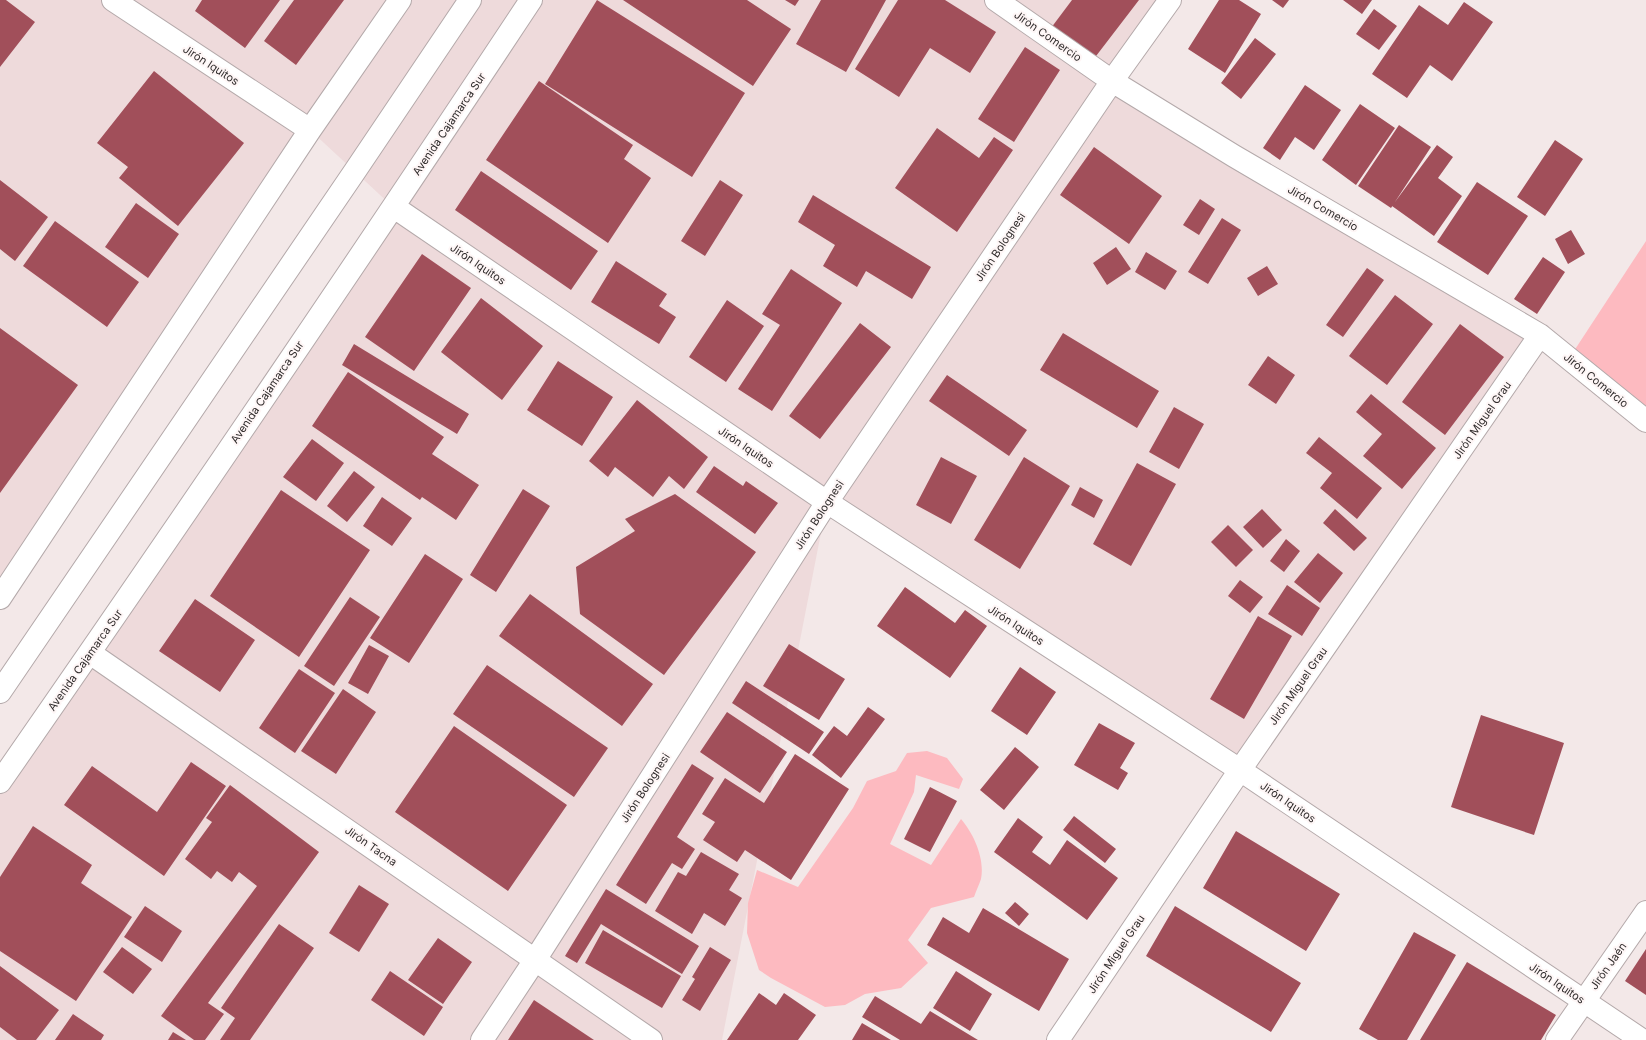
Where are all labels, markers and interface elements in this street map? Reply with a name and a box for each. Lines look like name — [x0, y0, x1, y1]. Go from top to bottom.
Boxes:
street label: Jirón Comercio — [1012, 8, 1085, 65]
street label: Jirón Iquitos — [180, 42, 242, 88]
street label: Avenida Cajamarca Sur — [409, 70, 489, 178]
street label: Jirón Comercio — [1285, 182, 1361, 234]
street label: Jirón Bolognesi — [972, 210, 1028, 284]
street label: Jirón Iquitos — [448, 240, 509, 288]
street label: Avenida Cajamarca Sur — [227, 338, 307, 446]
street label: Jirón Comercio — [1561, 350, 1632, 411]
street label: Jirón Miguel Grau — [1450, 378, 1514, 462]
street label: Jirón Iquitos — [716, 423, 777, 471]
street label: Jirón Bolognesi — [791, 478, 847, 552]
street label: Jirón Iquitos — [985, 602, 1047, 648]
street label: Avenida Cajamarca Sur — [45, 607, 125, 713]
street label: Jirón Miguel Grau — [1266, 644, 1330, 728]
street label: Jirón Bolognesi — [617, 751, 673, 825]
street label: Jirón Iquitos — [1258, 778, 1319, 826]
street label: Jirón Tacna — [342, 823, 400, 869]
street label: Jirón Miguel Grau — [1084, 912, 1148, 996]
street label: Jirón Jaén — [1587, 940, 1629, 992]
street label: Jirón Iquitos — [1527, 959, 1588, 1007]

